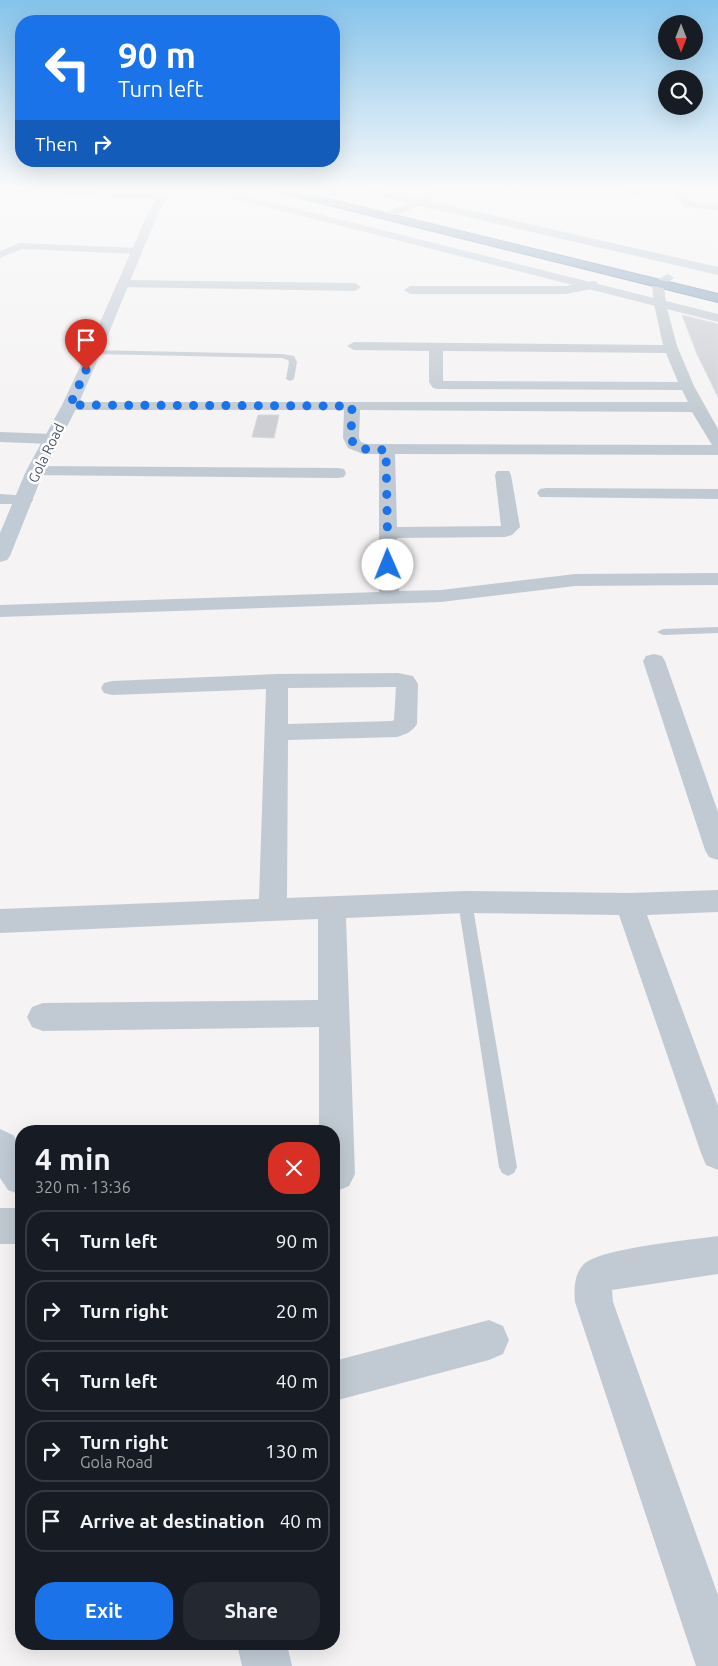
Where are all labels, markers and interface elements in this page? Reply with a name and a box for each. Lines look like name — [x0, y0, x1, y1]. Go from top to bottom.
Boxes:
north arrow — [658, 15, 702, 60]
map controls — [658, 15, 703, 115]
icon: left — [35, 35, 100, 100]
text: 90 m — [118, 35, 196, 75]
button: search — [658, 70, 703, 115]
text: Turn left — [118, 76, 203, 101]
icon: right — [88, 130, 116, 158]
text: Then — [35, 133, 78, 155]
pin — [65, 319, 107, 370]
icon: arrive — [72, 326, 100, 354]
street label: Gola Road — [25, 421, 67, 485]
position arrow — [361, 538, 413, 590]
text: 4 min — [35, 1142, 111, 1176]
button: close — [268, 1142, 320, 1194]
text: 320 m · 13:36 — [35, 1178, 131, 1196]
icon: left — [37, 1227, 65, 1255]
text: Turn left — [80, 1230, 158, 1252]
text: 90 m — [276, 1230, 318, 1252]
icon: right — [37, 1297, 65, 1325]
text: Turn right — [80, 1300, 168, 1322]
text: 20 m — [276, 1300, 318, 1322]
icon: left — [37, 1367, 65, 1395]
text: Turn left — [80, 1370, 158, 1392]
text: 40 m — [276, 1370, 318, 1392]
text: Turn right — [80, 1431, 168, 1453]
icon: right — [37, 1437, 65, 1465]
text: 130 m — [265, 1440, 318, 1462]
text: Gola Road — [80, 1453, 153, 1471]
icon: arrive — [37, 1507, 65, 1535]
text: Arrive at destination — [80, 1510, 265, 1532]
text: 40 m — [280, 1510, 322, 1532]
button: Exit — [35, 1582, 173, 1640]
button: Share — [183, 1582, 320, 1640]

